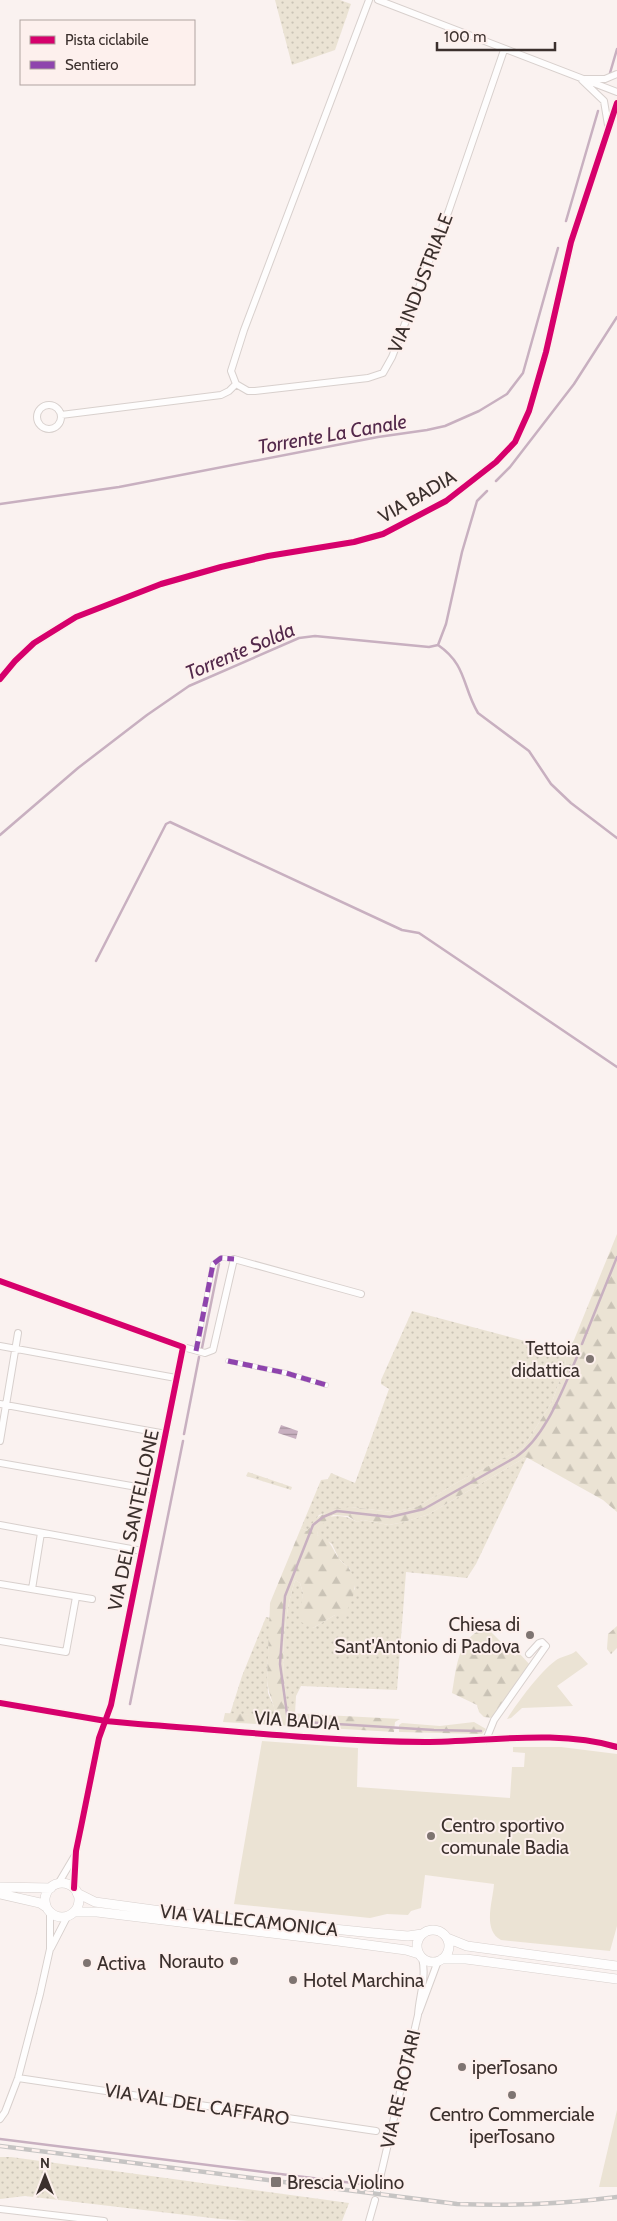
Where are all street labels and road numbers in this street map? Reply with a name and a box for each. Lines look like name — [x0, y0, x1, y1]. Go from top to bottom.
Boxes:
street label: VIA INDUSTRIALE — [383, 210, 458, 356]
street label: VIA BADIA — [374, 465, 460, 528]
street label: VIA DEL SANTELLONE — [103, 1427, 164, 1613]
street label: VIA BADIA — [253, 1706, 341, 1735]
street label: VIA VALLECAMONICA — [159, 1900, 340, 1941]
street label: VIA RE ROTARI — [376, 2027, 425, 2151]
street label: VIA VAL DEL CAFFARO — [103, 2079, 291, 2130]

